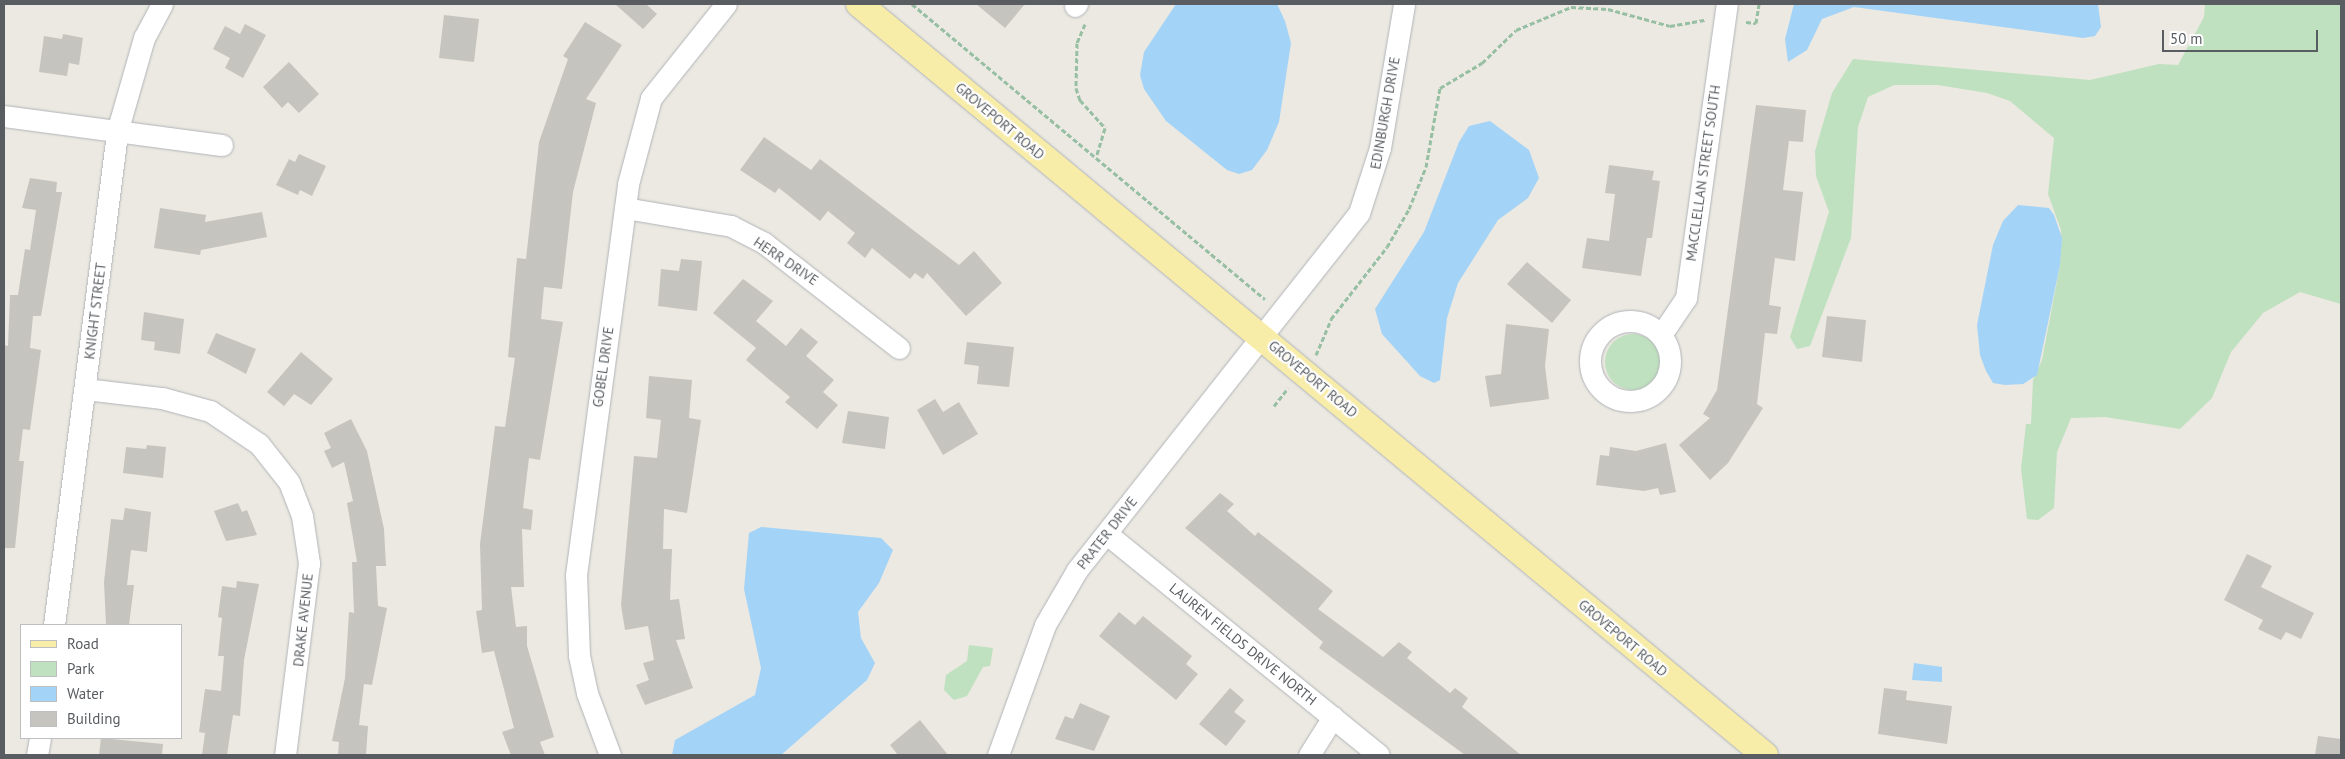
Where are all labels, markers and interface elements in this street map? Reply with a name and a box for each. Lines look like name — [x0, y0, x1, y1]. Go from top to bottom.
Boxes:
scale bar — [2165, 20, 2321, 52]
text: 50 m — [2170, 29, 2203, 48]
street label: EDINBURGH DRIVE — [1367, 55, 1403, 171]
street label: GROVEPORT ROAD — [952, 79, 1048, 163]
street label: MACCLELLAN STREET SOUTH — [1682, 83, 1724, 263]
street label: HERR DRIVE — [750, 233, 822, 289]
street label: KNIGHT STREET — [81, 261, 109, 361]
street label: GOBEL DRIVE — [589, 325, 617, 409]
street label: GROVEPORT ROAD — [1265, 337, 1361, 421]
street label: PRATER DRIVE — [1073, 493, 1141, 573]
street label: DRAKE AVENUE — [290, 572, 316, 668]
street label: LAUREN FIELDS DRIVE NORTH — [1166, 579, 1320, 709]
street label: GROVEPORT ROAD — [1575, 596, 1671, 680]
legend — [20, 624, 182, 739]
text: Road — [67, 634, 99, 653]
text: Park — [67, 659, 95, 678]
text: Water — [67, 684, 104, 703]
text: Building — [67, 709, 121, 728]

